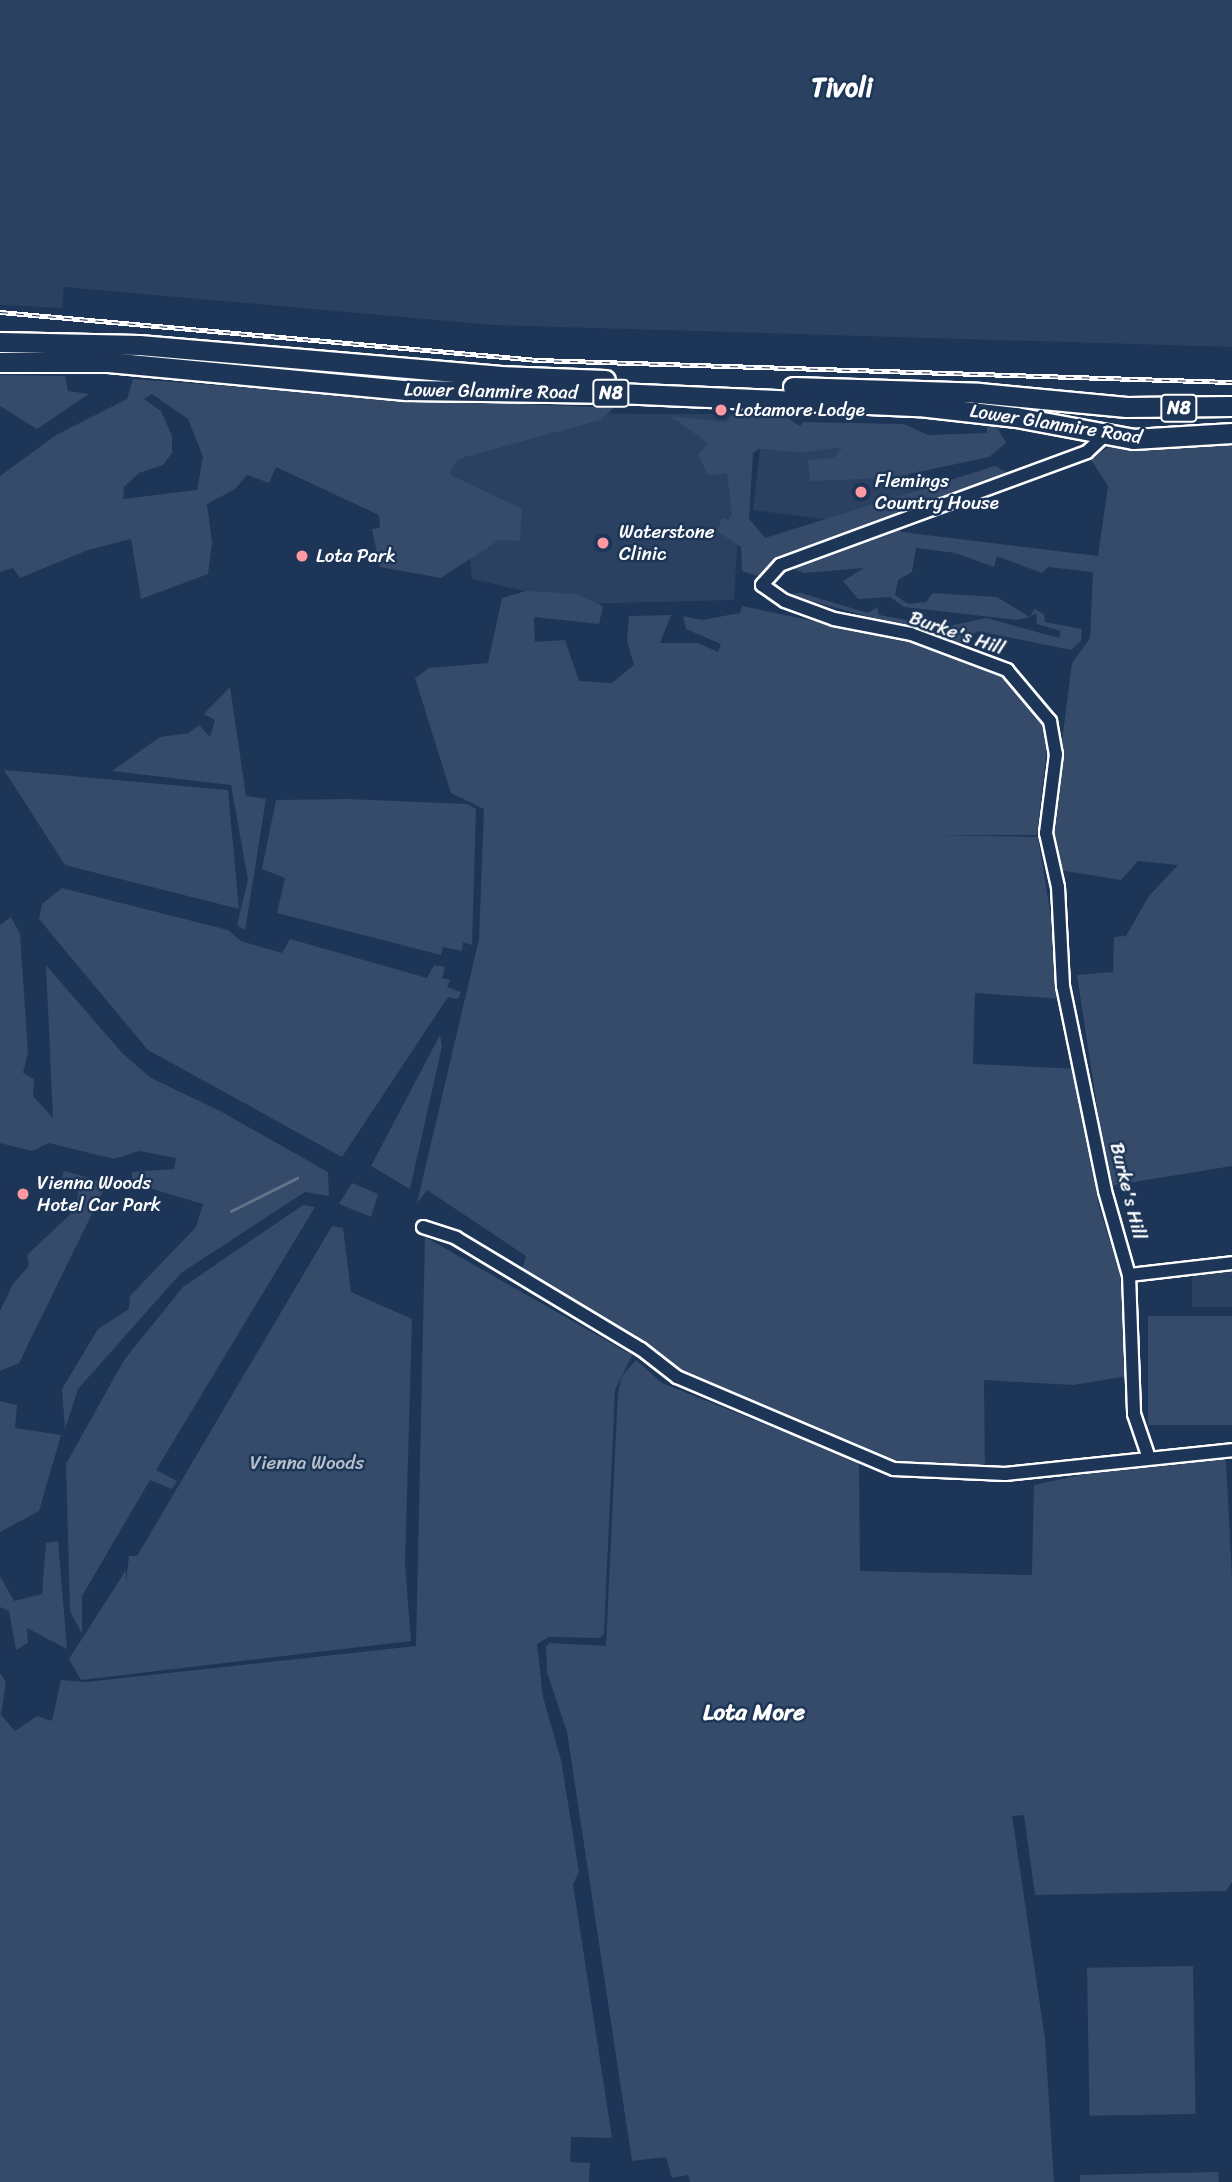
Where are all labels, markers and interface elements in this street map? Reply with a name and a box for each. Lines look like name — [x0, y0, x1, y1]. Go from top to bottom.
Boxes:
district label: Tivoli — [811, 72, 873, 104]
street label: Lower Glanmire Road — [404, 378, 578, 404]
road number: N8 — [592, 379, 630, 408]
road number: N8 — [1160, 394, 1198, 422]
place label: Lotamore Lodge — [735, 399, 866, 421]
street label: Lower Glanmire Road — [969, 399, 1143, 449]
marker: Lotamore Lodge — [713, 402, 729, 418]
place label: Flemings Country House — [875, 470, 999, 514]
marker: Flemings Country House — [853, 484, 869, 500]
place label: Waterstone Clinic — [619, 521, 715, 565]
marker: Waterstone Clinic — [593, 533, 613, 553]
place label: Lota Park — [316, 545, 396, 567]
marker: Lota Park — [294, 548, 310, 564]
street label: Burke's Hill — [906, 606, 1008, 660]
street label: Burke's Hill — [1105, 1140, 1151, 1242]
place label: Vienna Woods Hotel Car Park — [37, 1172, 162, 1216]
marker: Vienna Woods Hotel Car Park — [15, 1186, 31, 1202]
park label: Vienna Woods — [250, 1452, 364, 1474]
district label: Lota More — [703, 1699, 805, 1727]

